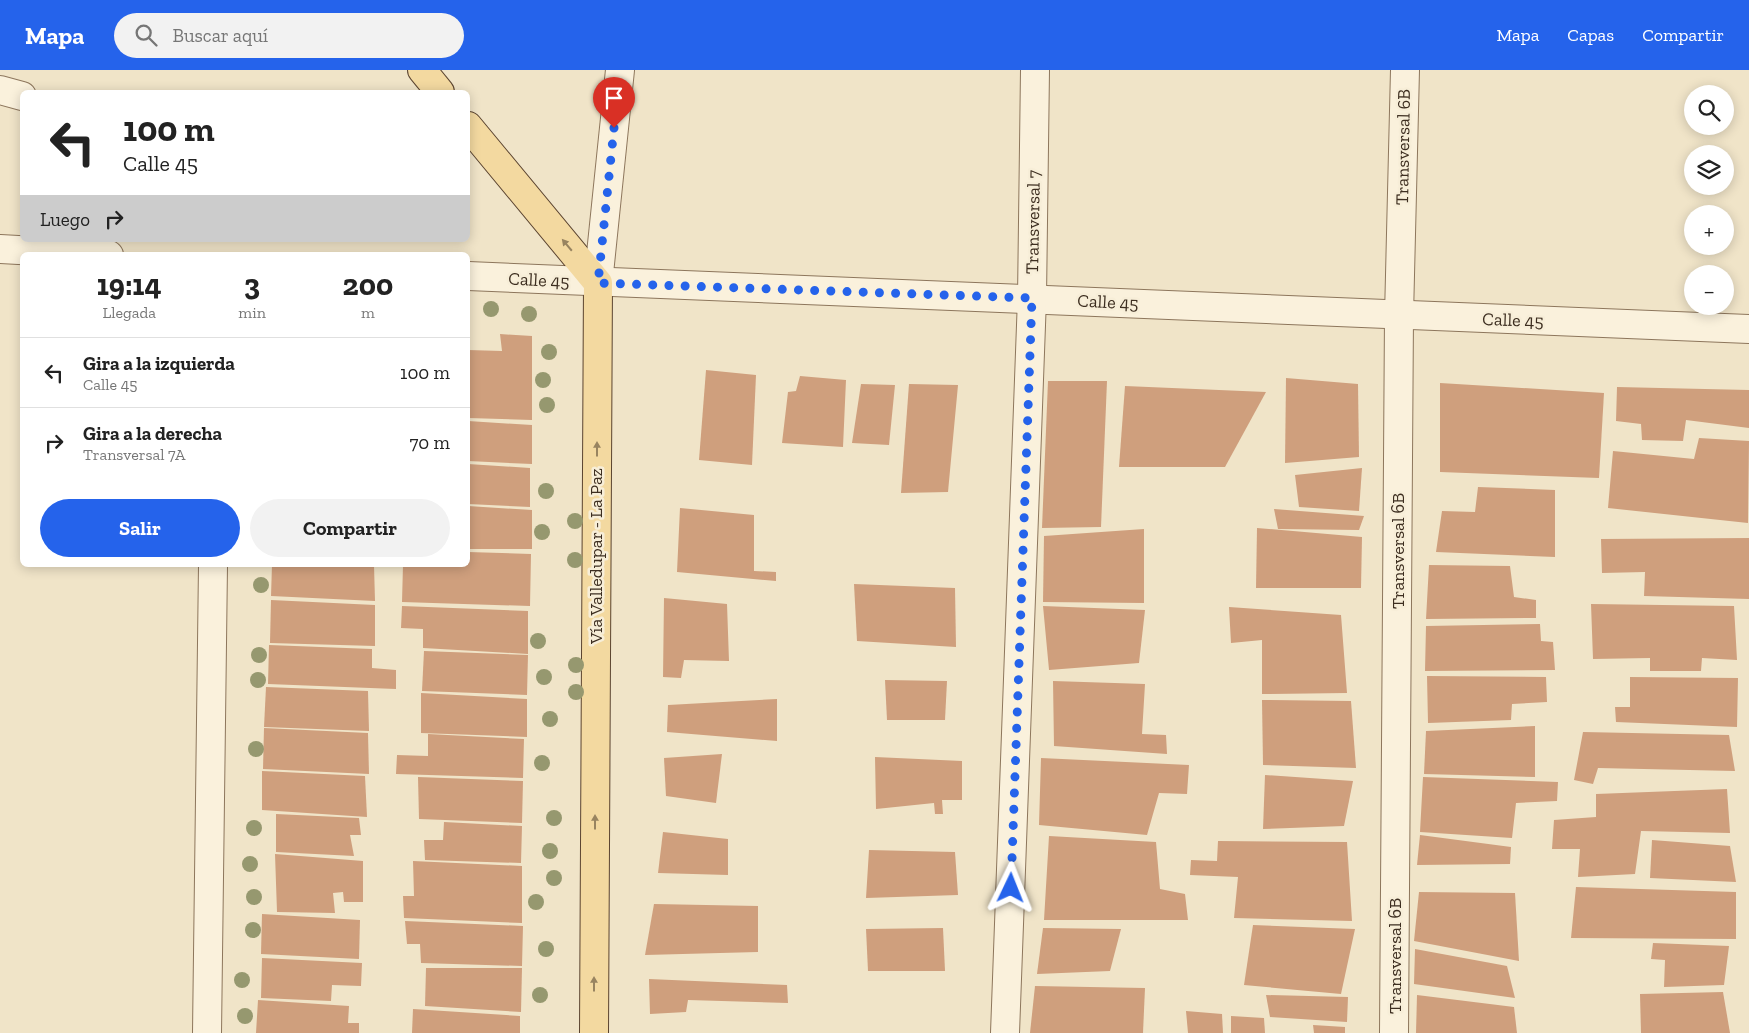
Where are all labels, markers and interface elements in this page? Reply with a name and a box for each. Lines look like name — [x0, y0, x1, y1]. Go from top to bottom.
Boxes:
search box — [114, 13, 464, 58]
text: Mapa — [25, 21, 84, 50]
icon: search — [132, 21, 160, 49]
text: Buscar aquí — [172, 24, 268, 47]
text: Mapa — [1496, 24, 1539, 46]
text: Capas — [1567, 24, 1614, 46]
text: Compartir — [1642, 24, 1724, 46]
pin — [593, 77, 635, 128]
icon: arrive — [600, 84, 628, 112]
map controls — [1684, 85, 1734, 315]
button: search — [1684, 85, 1734, 135]
street label: Transversal 6B — [1391, 89, 1415, 205]
text: 100 m — [123, 108, 215, 150]
icon: left — [40, 110, 105, 175]
button: layers — [1684, 145, 1734, 195]
text: Calle 45 — [123, 150, 198, 177]
street label: Transversal 7 — [1021, 169, 1045, 274]
icon: right — [100, 205, 128, 233]
button: + — [1684, 205, 1734, 255]
text: Luego — [40, 208, 90, 231]
one-way arrow — [561, 239, 572, 252]
button: − — [1684, 265, 1734, 315]
text: 19:14 — [97, 267, 162, 303]
text: 3 — [244, 267, 260, 303]
text: 200 — [343, 267, 393, 303]
street label: Calle 45 — [508, 267, 570, 293]
street label: Calle 45 — [1077, 289, 1139, 315]
text: Llegada — [102, 303, 156, 322]
text: min — [238, 303, 266, 322]
text: m — [361, 303, 375, 322]
street label: Calle 45 — [1482, 308, 1544, 332]
text: Gira a la izquierda — [83, 352, 235, 375]
icon: left — [40, 359, 68, 387]
text: 100 m — [400, 361, 450, 384]
text: Calle 45 — [83, 375, 138, 394]
text: Gira a la derecha — [83, 422, 222, 445]
icon: right — [40, 429, 68, 457]
text: 70 m — [409, 431, 450, 454]
one-way arrow — [593, 441, 601, 457]
text: Transversal 7A — [83, 445, 185, 464]
street label: Vía Valledupar - La Paz — [585, 468, 607, 645]
street label: Transversal 6B — [1387, 493, 1409, 609]
button: Salir — [40, 499, 240, 557]
button: Compartir — [250, 499, 450, 557]
one-way arrow — [591, 814, 599, 830]
position arrow — [984, 861, 1036, 913]
street label: Transversal 6B — [1384, 898, 1406, 1014]
one-way arrow — [590, 976, 598, 992]

